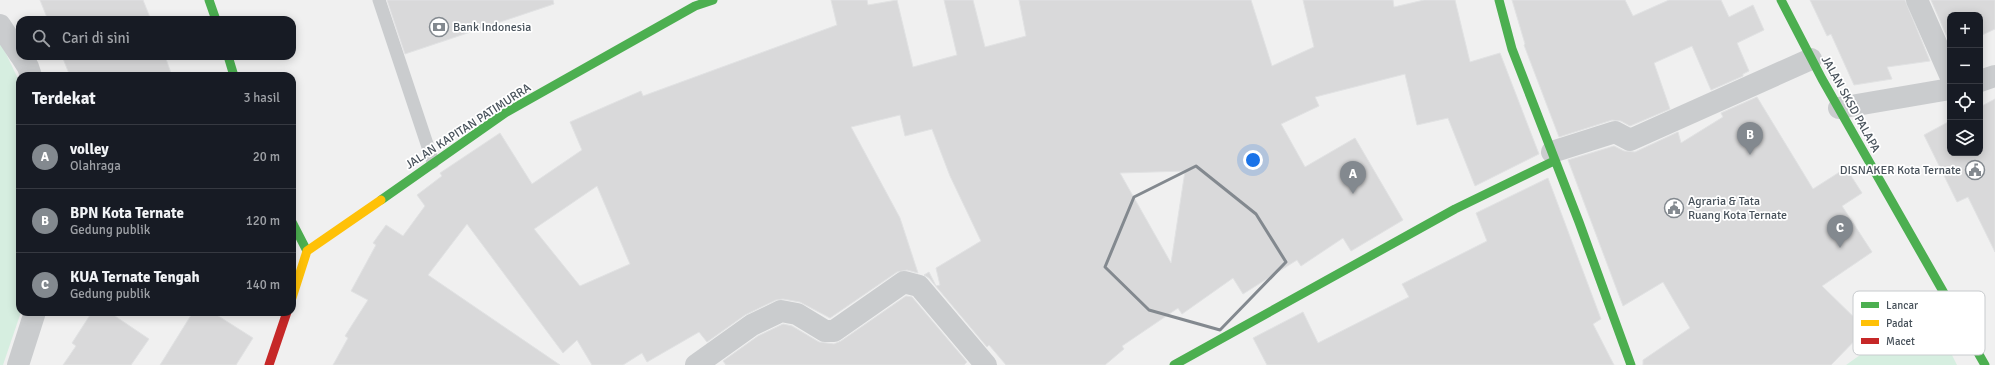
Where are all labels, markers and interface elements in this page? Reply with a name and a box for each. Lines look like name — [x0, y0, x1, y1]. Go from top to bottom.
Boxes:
map controls — [1947, 12, 1983, 156]
button: + — [1947, 12, 1983, 48]
search box — [16, 16, 296, 60]
bank icon: Bank Indonesia — [428, 16, 450, 38]
place label: Bank Indonesia — [453, 20, 531, 35]
icon: search — [30, 27, 52, 49]
text: Cari di sini — [62, 29, 130, 47]
button: − — [1947, 48, 1983, 84]
street label: JALAN SKSD PALAPA — [1818, 53, 1884, 156]
street label: JALAN KAPITAN PATIMURRA — [403, 80, 534, 173]
button: locate — [1947, 84, 1983, 120]
text: Terdekat — [32, 88, 96, 109]
text: 3 hasil — [243, 90, 280, 106]
button: layers — [1947, 120, 1983, 156]
pin: B — [1737, 122, 1763, 155]
text: volley — [70, 140, 109, 158]
text: A — [41, 149, 49, 165]
text: 20 m — [253, 149, 280, 165]
your location — [1243, 150, 1263, 170]
text: Olahraga — [70, 158, 121, 174]
public building icon: DISNAKER Kota Ternate — [1964, 159, 1986, 181]
pin: A — [1340, 161, 1366, 194]
place label: DISNAKER Kota Ternate — [1840, 163, 1961, 178]
place label: Agraria & Tata Ruang Kota Ternate — [1688, 194, 1787, 223]
public building icon: Agraria & Tata Ruang Kota Ternate — [1663, 197, 1685, 219]
text: BPN Kota Ternate — [70, 204, 184, 222]
text: B — [41, 213, 49, 229]
text: 120 m — [246, 213, 280, 229]
pin: C — [1827, 215, 1853, 248]
text: Gedung publik — [70, 222, 150, 238]
text: KUA Ternate Tengah — [70, 268, 200, 286]
text: C — [41, 277, 49, 293]
text: 140 m — [246, 277, 280, 293]
text: Gedung publik — [70, 286, 150, 302]
legend — [1853, 291, 1985, 355]
text: Lancar — [1886, 299, 1918, 312]
text: Padat — [1886, 317, 1913, 330]
text: Macet — [1886, 335, 1915, 348]

